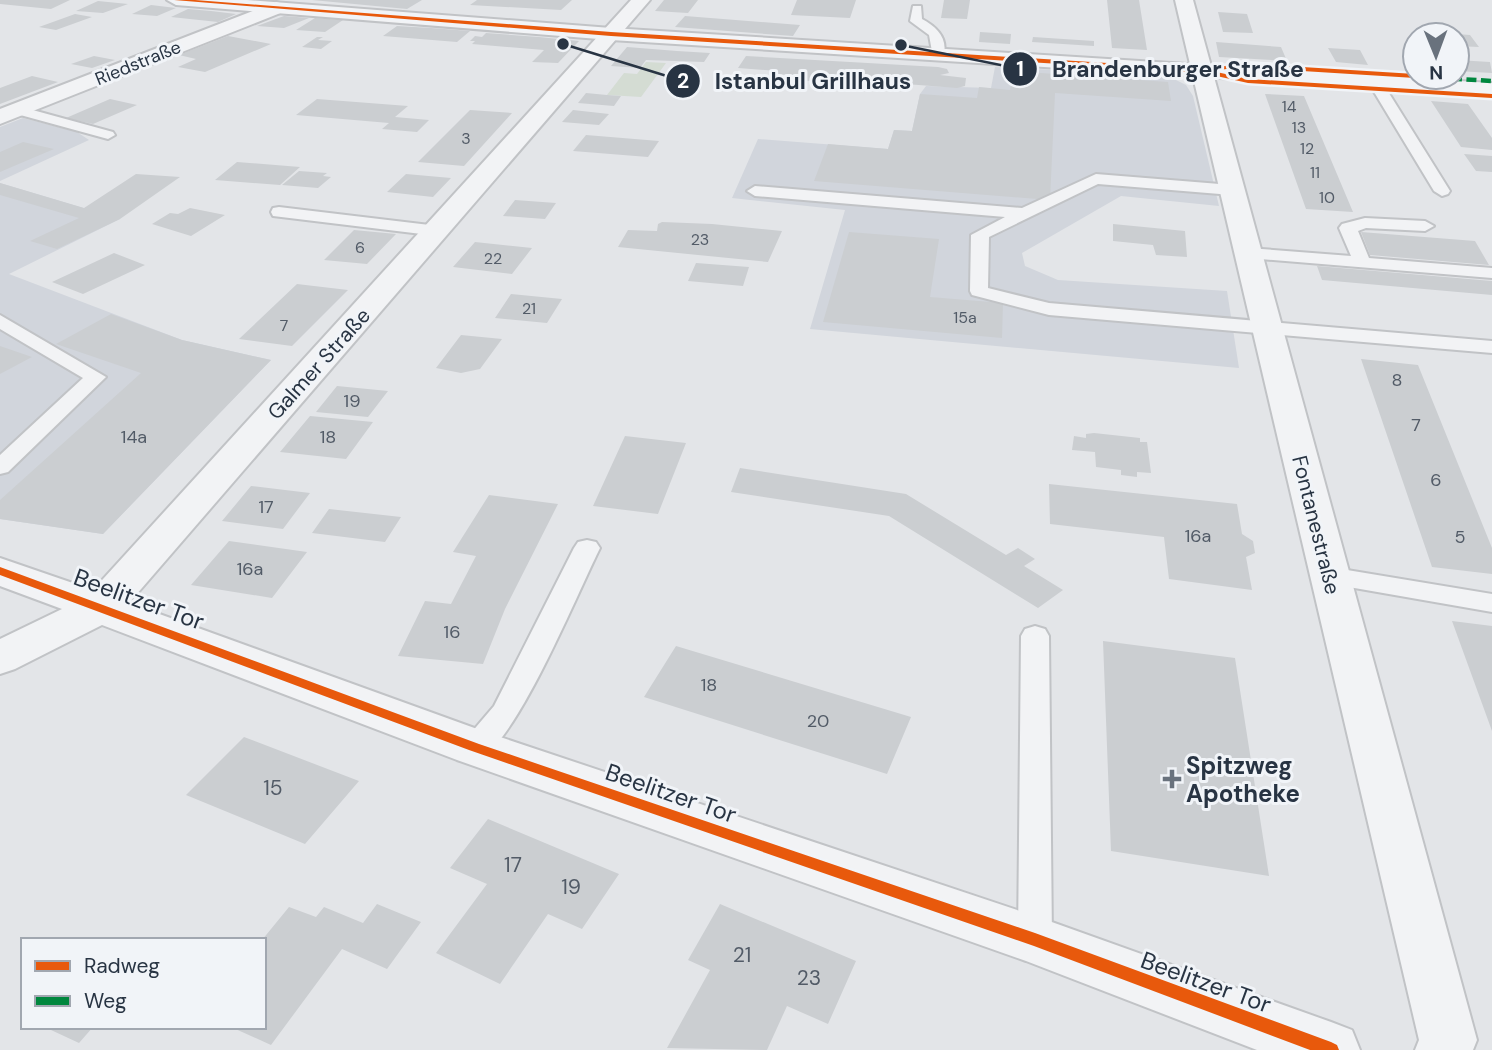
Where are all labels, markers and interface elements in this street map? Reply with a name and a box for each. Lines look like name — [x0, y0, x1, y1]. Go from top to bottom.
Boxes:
north arrow — [1401, 21, 1471, 91]
street label: Riedstraße — [92, 35, 184, 91]
callout: Brandenburger Straße — [1003, 47, 1318, 91]
text: Brandenburger Straße — [1052, 54, 1304, 84]
text: 1 — [1016, 55, 1024, 83]
callout: Istanbul Grillhaus — [665, 59, 925, 103]
text: N — [1429, 60, 1443, 85]
text: Istanbul Grillhaus — [715, 66, 911, 96]
text: 2 — [677, 67, 689, 95]
house number: 14 — [1282, 96, 1297, 117]
house number: 13 — [1292, 117, 1306, 138]
house number: 3 — [461, 128, 471, 149]
house number: 12 — [1300, 138, 1314, 159]
house number: 11 — [1310, 162, 1320, 183]
house number: 10 — [1319, 187, 1335, 208]
house number: 23 — [691, 229, 709, 250]
house number: 6 — [355, 237, 365, 258]
house number: 22 — [484, 248, 502, 269]
house number: 21 — [522, 298, 536, 319]
street label: Galmer Straße — [261, 302, 377, 426]
house number: 15a — [953, 307, 977, 328]
house number: 7 — [280, 315, 288, 336]
house number: 8 — [1392, 368, 1402, 392]
house number: 19 — [344, 389, 360, 413]
house number: 7 — [1411, 413, 1421, 437]
house number: 14a — [121, 425, 147, 449]
house number: 18 — [320, 425, 336, 449]
street label: Fontanestraße — [1285, 453, 1347, 597]
house number: 6 — [1430, 468, 1442, 492]
house number: 17 — [258, 495, 274, 519]
house number: 16a — [1185, 524, 1211, 548]
house number: 5 — [1455, 525, 1465, 549]
house number: 16a — [237, 557, 263, 581]
street label: Beelitzer Tor — [70, 561, 209, 637]
house number: 16 — [444, 620, 460, 644]
house number: 18 — [701, 673, 717, 697]
house number: 20 — [807, 709, 829, 733]
place label: Spitzweg Apotheke — [1186, 750, 1300, 809]
street label: Beelitzer Tor — [601, 756, 741, 830]
marker: Spitzweg Apotheke — [1164, 771, 1180, 787]
house number: 15 — [263, 774, 283, 802]
house number: 17 — [504, 851, 522, 879]
house number: 19 — [561, 873, 581, 901]
legend — [21, 938, 266, 1029]
house number: 21 — [733, 941, 751, 969]
street label: Beelitzer Tor — [1137, 944, 1276, 1020]
text: Radweg — [84, 952, 160, 980]
house number: 23 — [797, 964, 821, 992]
text: Weg — [84, 987, 127, 1015]

